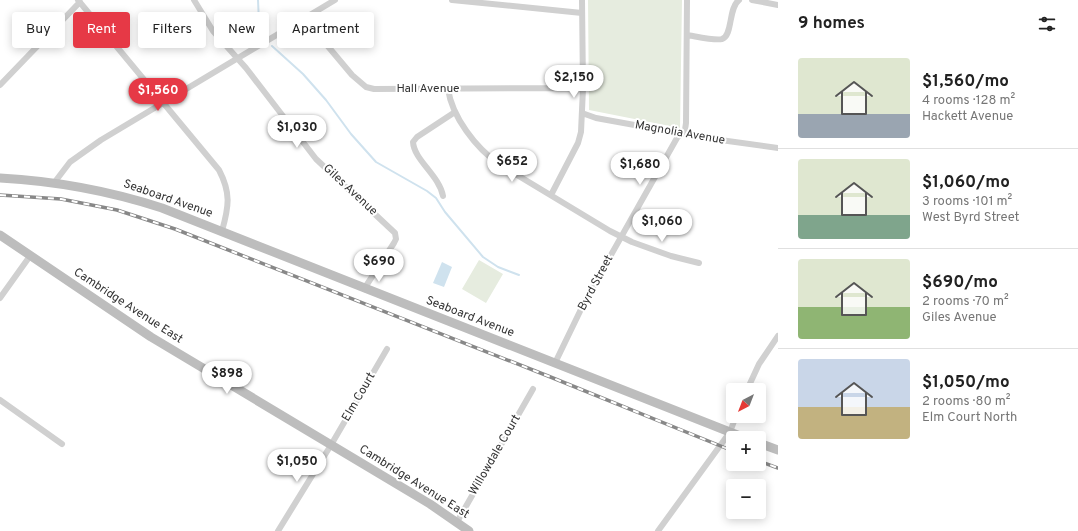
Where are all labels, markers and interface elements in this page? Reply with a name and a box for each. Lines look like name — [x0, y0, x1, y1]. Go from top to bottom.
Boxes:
chip: Buy — [12, 12, 65, 48]
chip: Rent — [73, 12, 130, 48]
chip: Filters — [138, 12, 206, 48]
chip: New — [214, 12, 269, 48]
chip: Apartment — [277, 12, 374, 48]
text: 9 homes — [798, 13, 865, 35]
icon: filters — [1036, 13, 1058, 35]
pin: $2,150 — [541, 65, 607, 99]
text: $2,150 — [554, 70, 594, 86]
text: $1,560/mo — [922, 71, 1009, 93]
icon: home — [830, 74, 878, 122]
pin: $1,560 — [125, 78, 191, 112]
street label: Hall Avenue — [396, 81, 460, 97]
text: $1,560 — [138, 83, 178, 99]
text: 4 rooms · 128 m² — [922, 93, 1015, 109]
text: Hackett Avenue — [922, 109, 1013, 125]
pin: $1,030 — [264, 115, 330, 149]
street label: Magnolia Avenue — [634, 117, 726, 149]
text: $1,030 — [276, 120, 318, 136]
pin: $652 — [488, 149, 536, 183]
pin: $1,680 — [607, 152, 673, 186]
text: $652 — [496, 154, 528, 170]
text: $1,680 — [620, 157, 660, 173]
street label: Giles Avenue — [319, 161, 381, 219]
text: $1,060/mo — [922, 172, 1010, 194]
icon: home — [830, 175, 878, 223]
street label: Seaboard Avenue — [121, 176, 215, 222]
text: 3 rooms · 101 m² — [922, 194, 1012, 210]
pin: $1,060 — [629, 209, 695, 243]
text: West Byrd Street — [922, 210, 1020, 226]
text: $1,060 — [641, 214, 683, 230]
pin: $690 — [355, 249, 403, 283]
street label: Byrd Street — [575, 252, 617, 314]
text: $690 — [363, 254, 395, 270]
street label: Cambridge Avenue East — [70, 265, 186, 347]
text: $690/mo — [922, 272, 998, 294]
icon: home — [830, 275, 878, 323]
street label: Seaboard Avenue — [423, 293, 517, 341]
text: 2 rooms · 70 m² — [922, 294, 1009, 310]
text: Giles Avenue — [922, 310, 997, 326]
pin: $898 — [203, 361, 251, 395]
text: $898 — [211, 366, 243, 382]
street label: Elm Court — [339, 370, 379, 424]
text: $1,050/mo — [922, 372, 1010, 394]
icon: home — [830, 375, 878, 423]
north arrow — [726, 383, 766, 423]
map controls — [726, 383, 766, 519]
text: 2 rooms · 80 m² — [922, 394, 1011, 410]
text: Elm Court North — [922, 410, 1017, 426]
street label: Willowdale Court — [465, 412, 525, 498]
button: + — [726, 431, 766, 471]
street label: Cambridge Avenue East — [356, 441, 472, 523]
pin: $1,050 — [264, 449, 330, 483]
text: $1,050 — [276, 454, 318, 470]
button: − — [726, 479, 766, 519]

